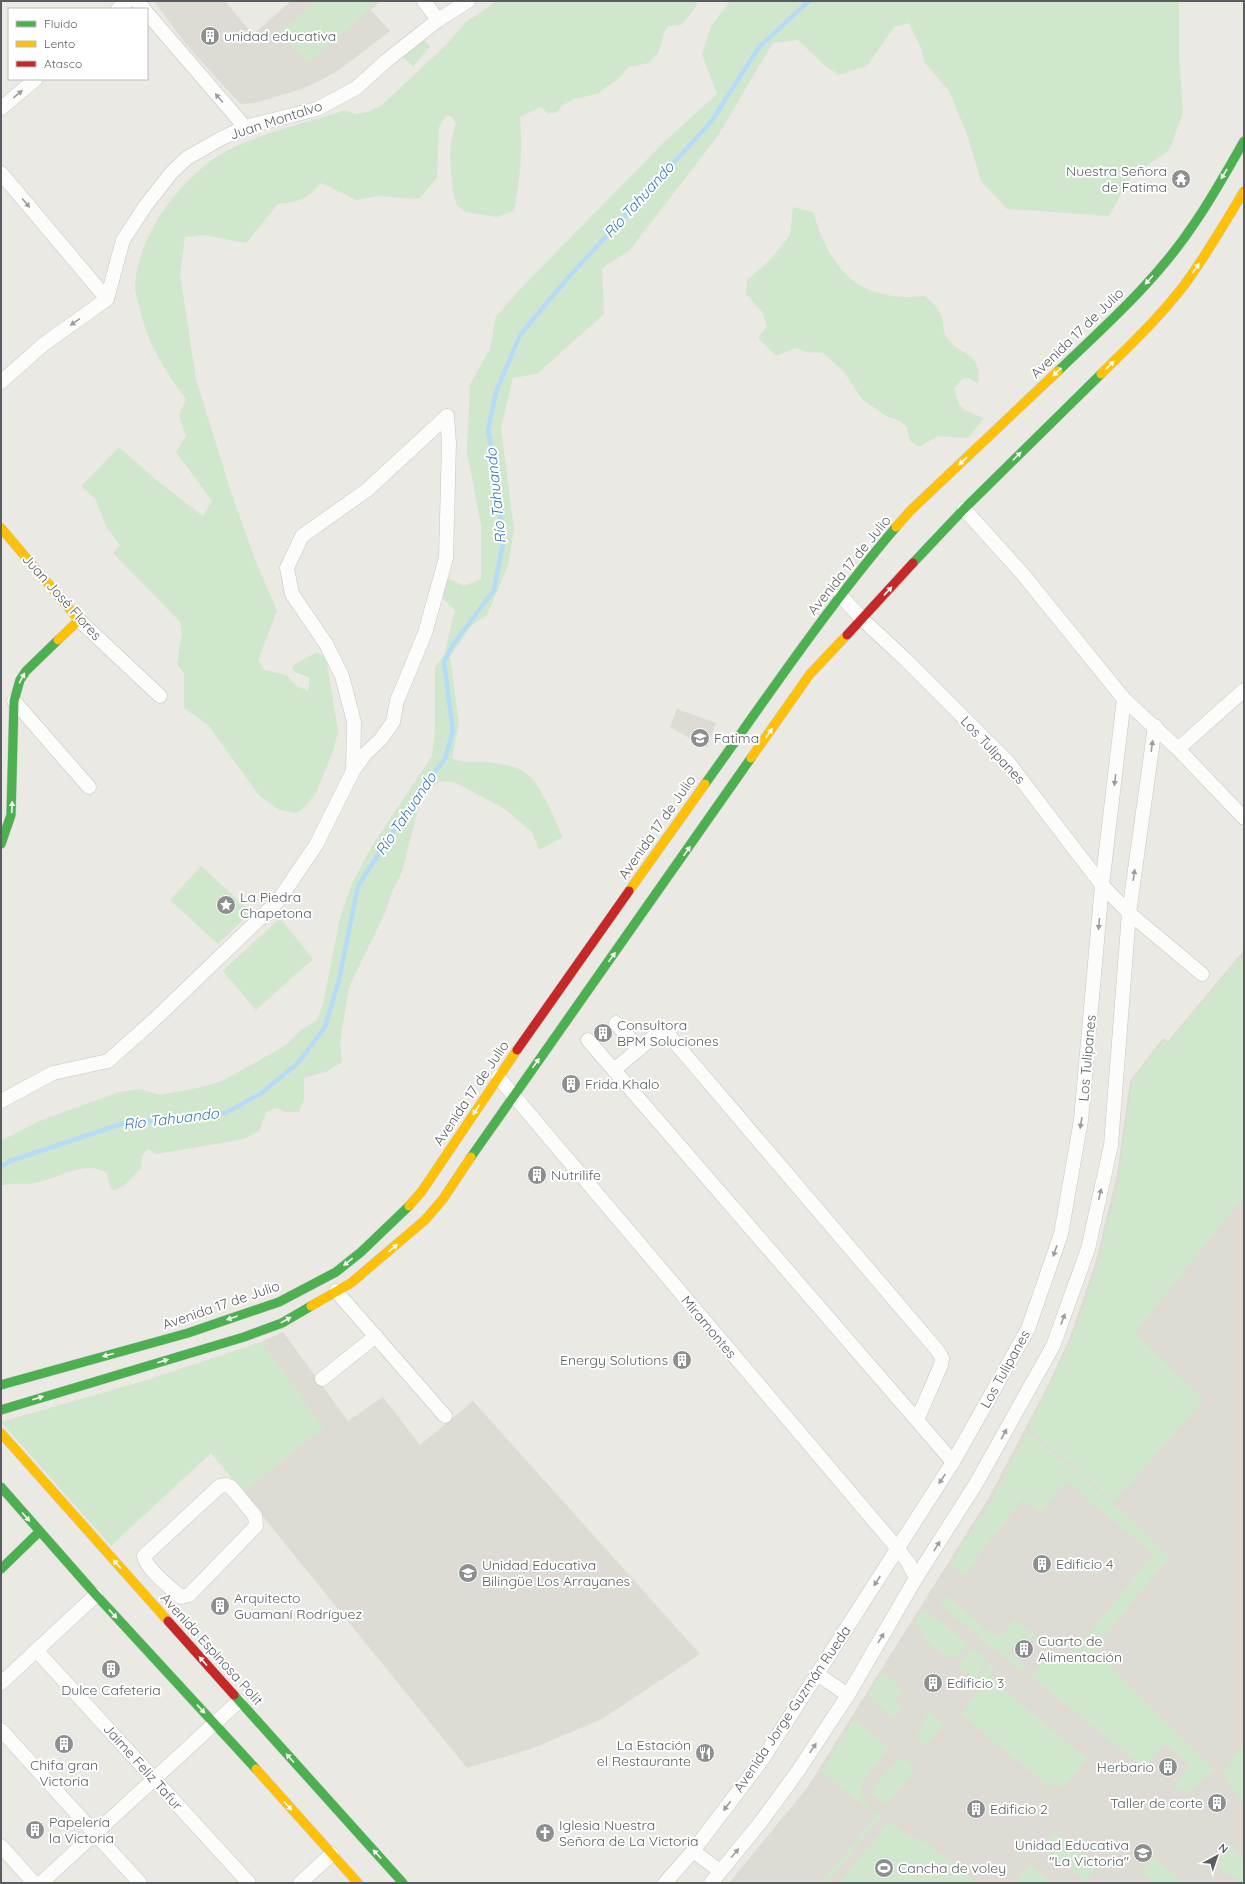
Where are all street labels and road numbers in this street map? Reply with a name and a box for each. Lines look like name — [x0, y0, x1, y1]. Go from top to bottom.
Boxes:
street label: Juan Montalvo — [227, 97, 325, 143]
street label: Avenida 17 de Julio — [1027, 284, 1127, 382]
street label: Avenida 17 de Julio — [803, 512, 895, 618]
street label: Juan José Flores — [18, 550, 106, 644]
street label: Los Tulipanes — [957, 712, 1029, 788]
street label: Avenida 17 de Julio — [614, 772, 700, 882]
street label: Los Tulipanes — [1074, 1014, 1100, 1102]
street label: Avenida 17 de Julio — [429, 1037, 513, 1149]
street label: Avenida 17 de Julio — [160, 1276, 282, 1334]
street label: Miramontes — [677, 1292, 741, 1362]
street label: Los Tulipanes — [976, 1327, 1034, 1411]
street label: Avenida Espinosa Polit — [157, 1589, 267, 1709]
street label: Avenida Jorge Guzmán Rueda — [729, 1622, 855, 1796]
street label: Jaime Feliz Tafur — [99, 1720, 187, 1814]

